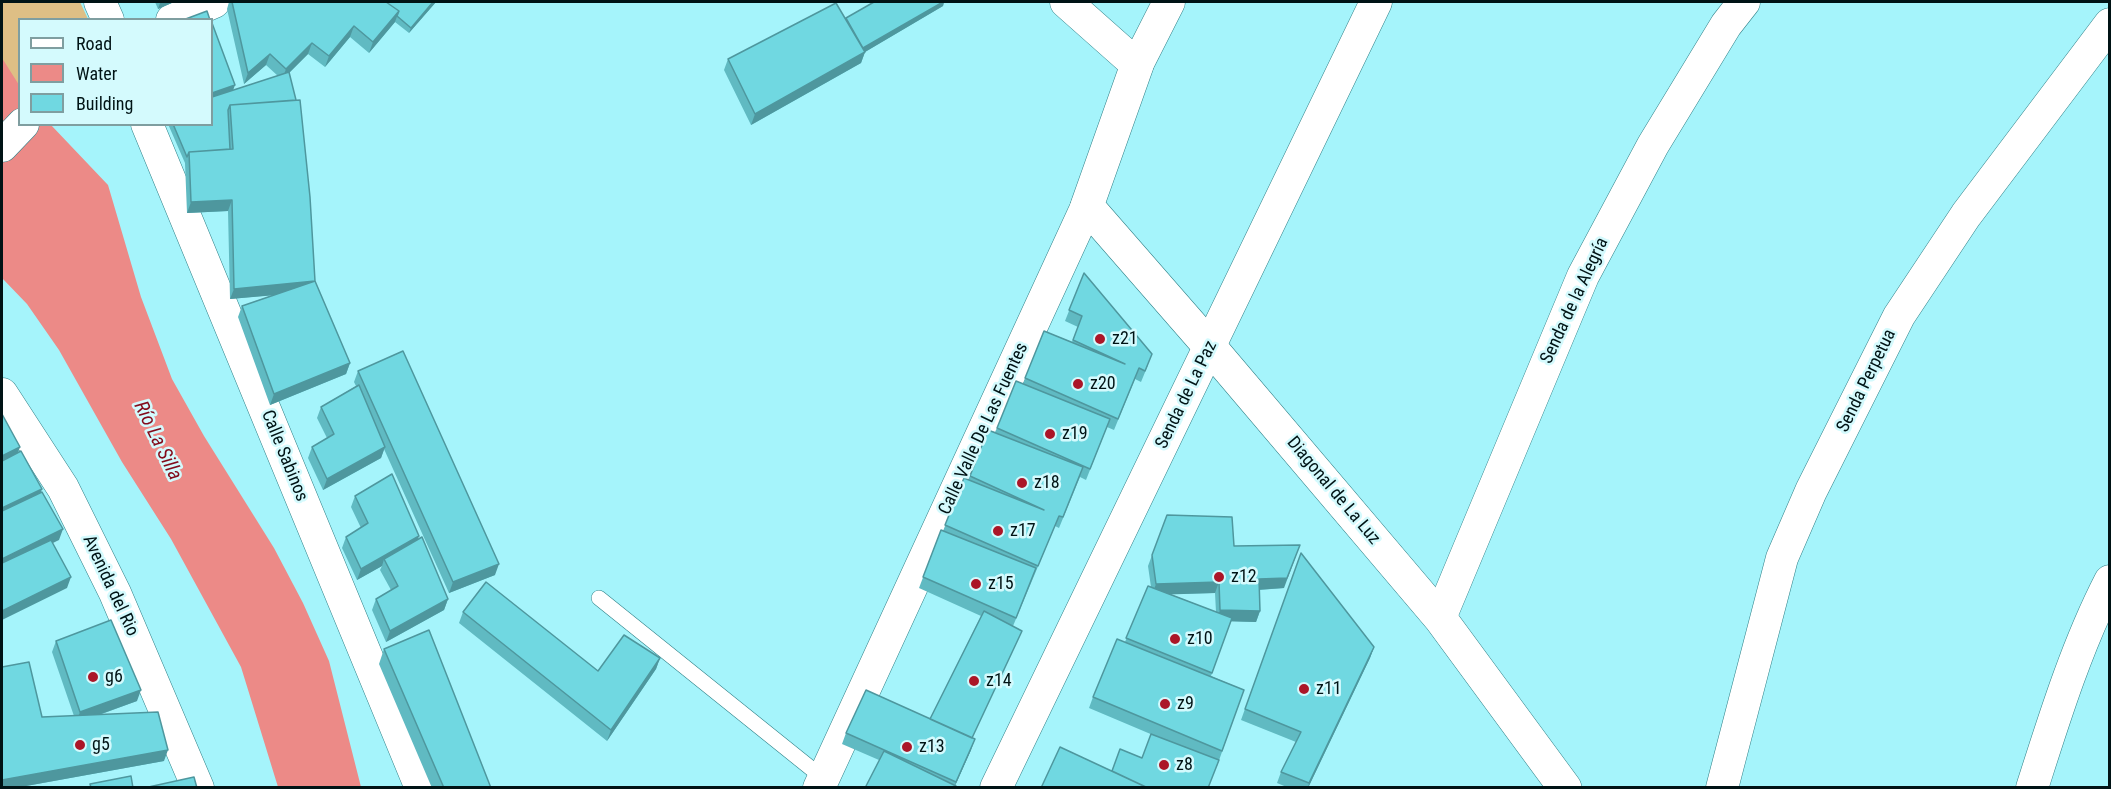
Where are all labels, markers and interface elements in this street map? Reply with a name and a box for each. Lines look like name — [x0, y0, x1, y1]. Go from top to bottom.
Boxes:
legend — [18, 18, 213, 126]
text: Road — [76, 33, 112, 54]
text: Water — [76, 63, 117, 84]
text: Building — [76, 93, 133, 114]
street label: Senda de la Alegría — [1536, 234, 1614, 368]
street label: Senda Perpetua — [1833, 326, 1901, 436]
place label: z21 — [1112, 328, 1138, 350]
marker: z21 — [1093, 332, 1107, 346]
street label: Senda de La Paz — [1152, 338, 1222, 452]
street label: Calle Valle De Las Fuentes — [935, 339, 1033, 519]
place label: z20 — [1090, 373, 1116, 395]
marker: z20 — [1071, 377, 1085, 391]
water label: Río La Silla — [128, 398, 186, 484]
street label: Calle Sabinos — [256, 407, 312, 505]
place label: z19 — [1062, 423, 1088, 445]
marker: z19 — [1043, 427, 1057, 441]
street label: Diagonal de La Luz — [1282, 433, 1384, 549]
place label: z18 — [1034, 472, 1060, 494]
marker: z18 — [1015, 476, 1029, 490]
place label: z17 — [1010, 520, 1036, 542]
marker: z17 — [991, 524, 1005, 538]
street label: Avenida del Rio — [77, 532, 143, 640]
place label: z12 — [1231, 566, 1257, 588]
marker: z12 — [1212, 570, 1226, 584]
place label: z15 — [988, 573, 1014, 595]
marker: z15 — [969, 577, 983, 591]
place label: z10 — [1187, 628, 1213, 650]
marker: z10 — [1168, 632, 1182, 646]
place label: g6 — [105, 666, 123, 688]
marker: g6 — [86, 670, 100, 684]
place label: z14 — [986, 670, 1012, 692]
marker: z14 — [967, 674, 981, 688]
place label: z11 — [1316, 678, 1342, 700]
marker: z11 — [1297, 682, 1311, 696]
place label: z9 — [1177, 693, 1194, 715]
marker: z9 — [1158, 697, 1172, 711]
place label: g5 — [92, 734, 110, 756]
place label: z13 — [919, 736, 945, 758]
marker: g5 — [73, 738, 87, 752]
marker: z13 — [900, 740, 914, 754]
place label: z8 — [1176, 754, 1193, 776]
marker: z8 — [1157, 758, 1171, 772]

